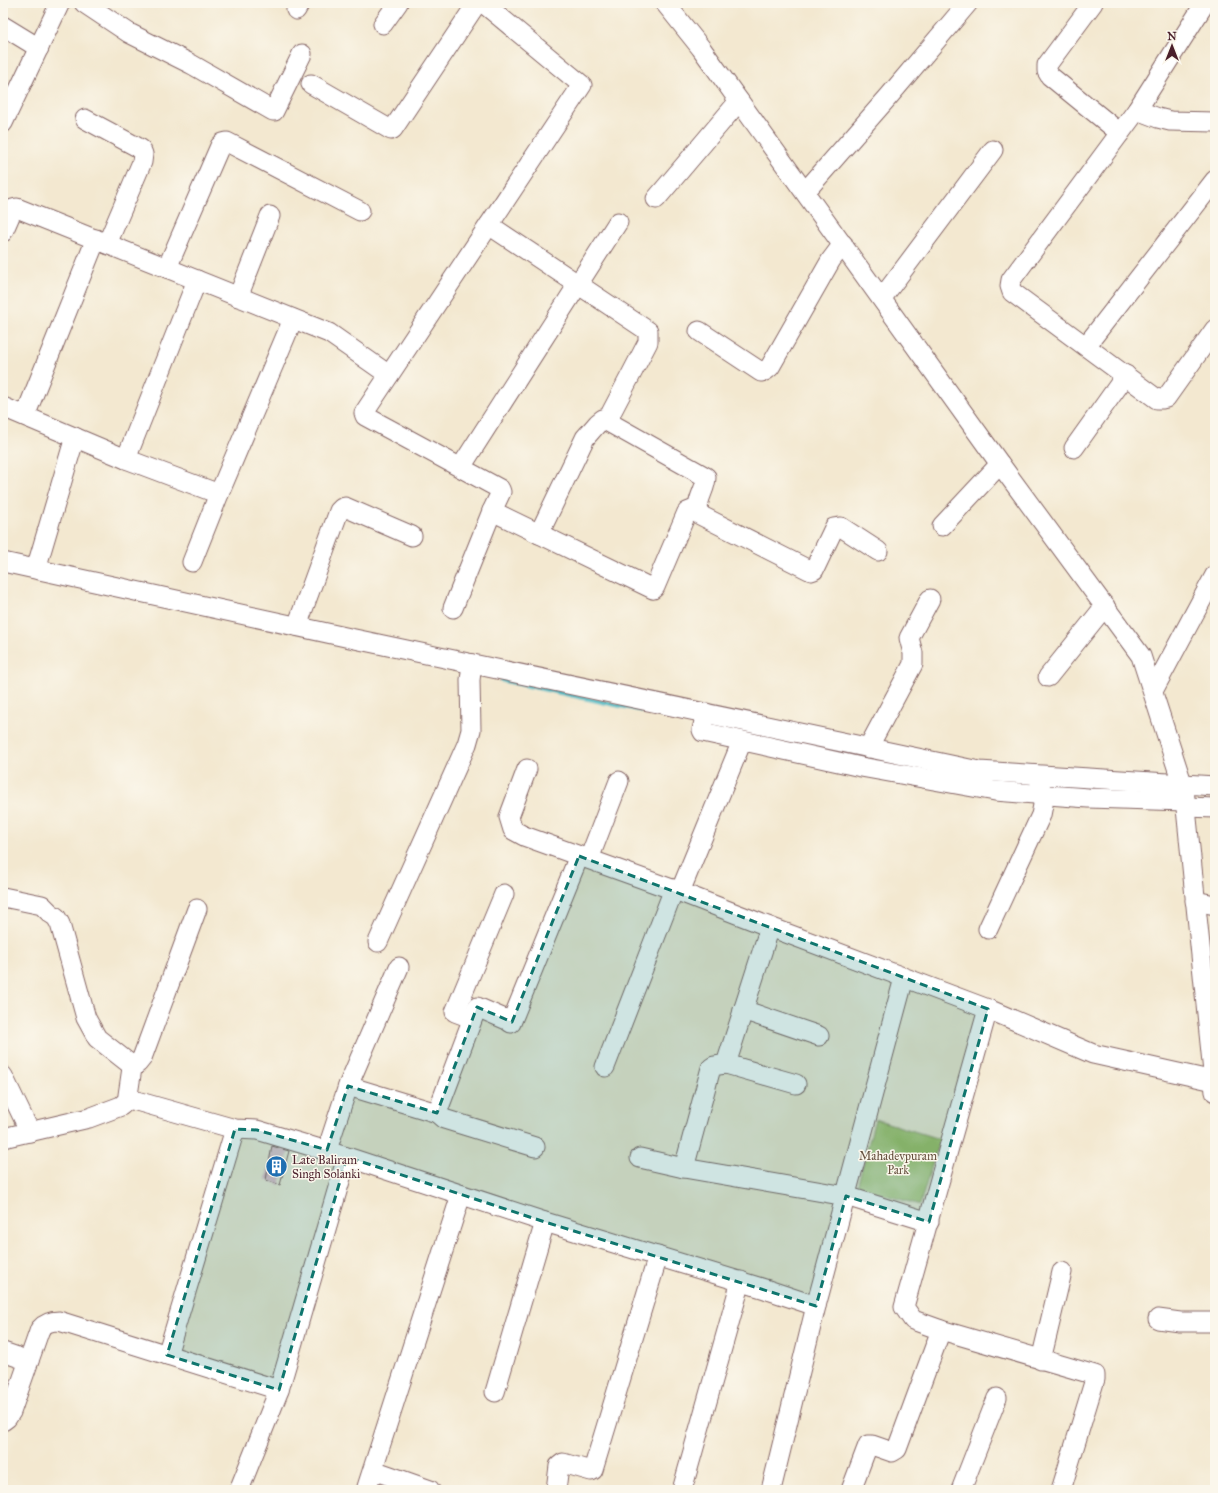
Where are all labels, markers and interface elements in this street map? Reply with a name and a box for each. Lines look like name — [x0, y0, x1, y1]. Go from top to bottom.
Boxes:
north arrow — [1152, 26, 1192, 66]
text: N — [1167, 30, 1177, 43]
park label: Mahadevpuram Park — [859, 1149, 937, 1177]
place label: Late Baliram Singh Solanki — [292, 1153, 361, 1182]
building icon: Late Baliram Singh Solanki — [263, 1154, 289, 1180]

